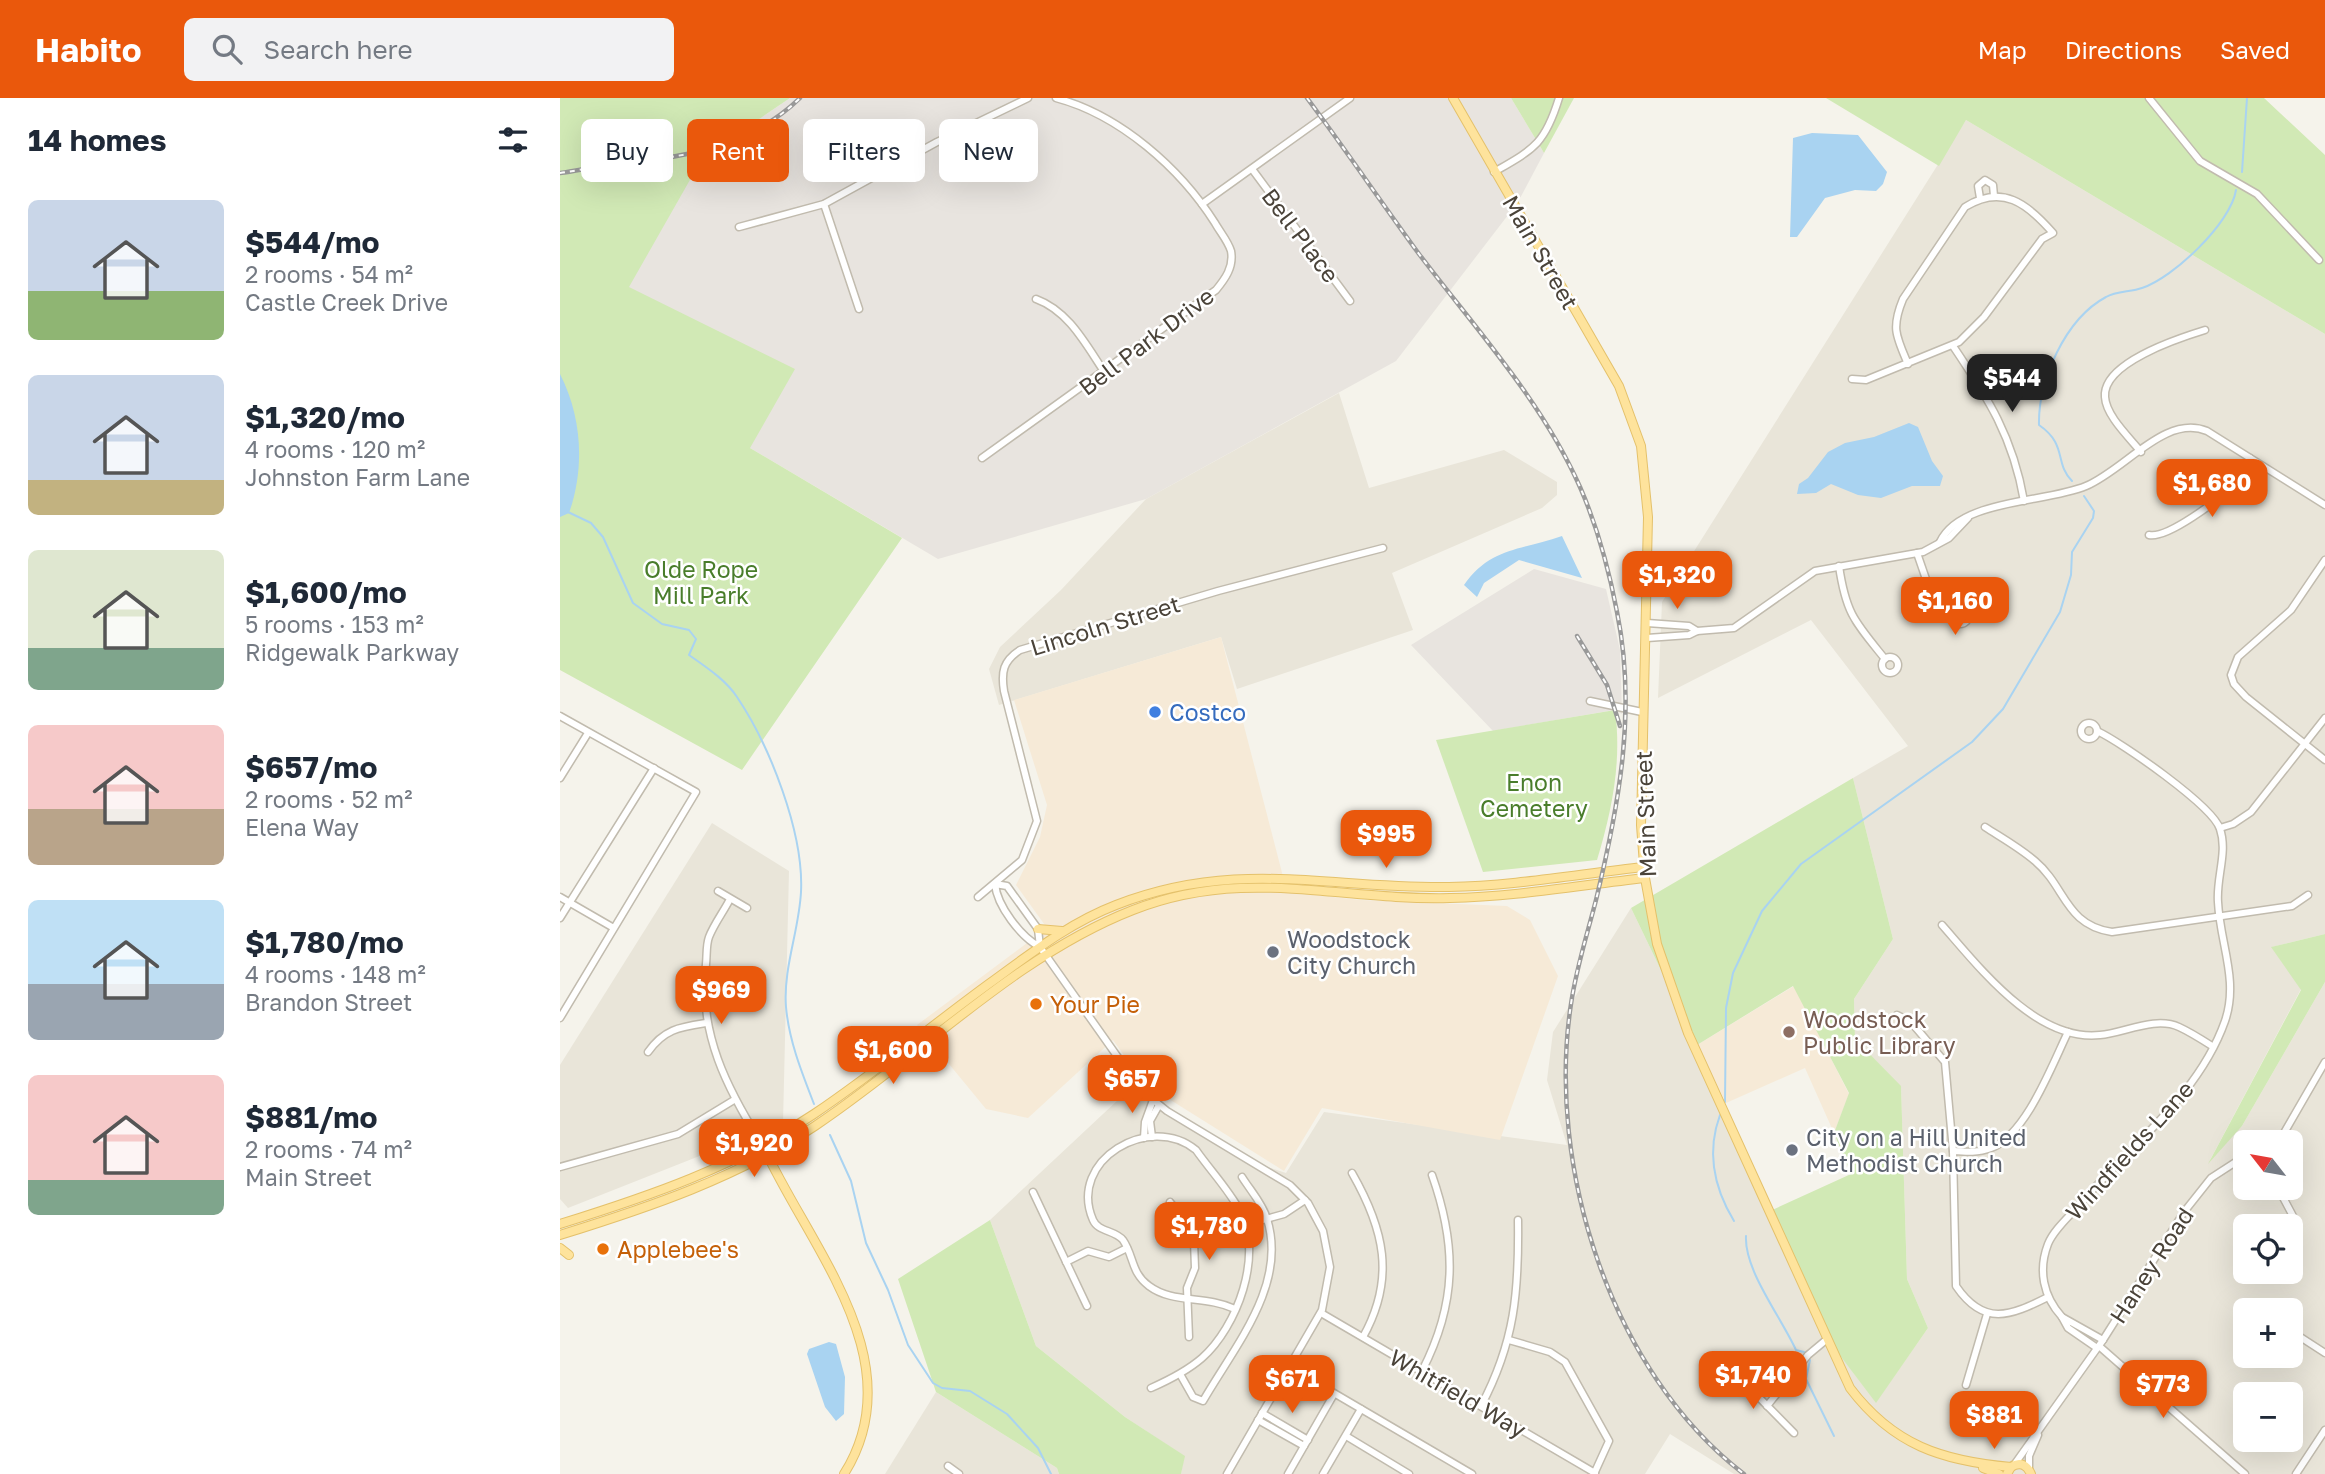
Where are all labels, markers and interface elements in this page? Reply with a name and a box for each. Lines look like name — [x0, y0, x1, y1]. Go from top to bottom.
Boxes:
search box — [184, 18, 674, 81]
text: Habito — [35, 30, 142, 69]
icon: search — [208, 30, 246, 68]
text: Search here — [264, 34, 413, 65]
text: Map — [1978, 35, 2027, 64]
text: Directions — [2065, 35, 2182, 64]
text: Saved — [2220, 35, 2290, 64]
chip: Buy — [581, 119, 673, 182]
chip: Rent — [687, 119, 789, 182]
chip: Filters — [803, 119, 925, 182]
chip: New — [939, 119, 1038, 182]
icon: filters — [494, 121, 532, 159]
text: 14 homes — [28, 122, 167, 158]
street label: Bell Place — [1257, 182, 1345, 288]
street label: Main Street — [1497, 190, 1585, 314]
text: $544/mo — [245, 224, 380, 260]
icon: home — [84, 228, 168, 312]
text: 2 rooms · 54 m² — [245, 260, 413, 288]
street label: Bell Park Drive — [1073, 281, 1219, 401]
text: Castle Creek Drive — [245, 288, 448, 316]
pin: $544 — [1971, 354, 2053, 414]
text: $544 — [1983, 363, 2041, 391]
text: $1,320/mo — [245, 399, 405, 435]
icon: home — [84, 403, 168, 487]
text: 4 rooms · 120 m² — [245, 435, 425, 463]
pin: $1,680 — [2155, 460, 2269, 519]
text: Johnston Farm Lane — [245, 463, 470, 491]
text: $1,680 — [2173, 468, 2251, 496]
pin: $1,320 — [1620, 552, 1734, 611]
park label: Olde Rope Mill Park — [644, 555, 758, 609]
text: $1,320 — [1638, 560, 1716, 588]
text: $1,600/mo — [245, 574, 407, 610]
icon: home — [84, 578, 168, 662]
pin: $1,160 — [1898, 578, 2012, 637]
text: $1,160 — [1917, 586, 1993, 614]
street label: Lincoln Street — [1027, 589, 1183, 661]
text: 5 rooms · 153 m² — [245, 610, 424, 638]
text: Ridgewalk Parkway — [245, 638, 459, 666]
place label: Costco — [1169, 698, 1246, 726]
marker: Costco — [1147, 704, 1163, 720]
text: $657/mo — [245, 749, 377, 785]
street label: Main Street — [1629, 750, 1661, 878]
icon: home — [84, 753, 168, 837]
park label: Enon Cemetery — [1480, 768, 1588, 822]
text: 2 rooms · 52 m² — [245, 785, 412, 813]
pin: $995 — [1345, 810, 1427, 870]
text: Elena Way — [245, 813, 359, 841]
text: $995 — [1357, 819, 1415, 847]
text: $1,780/mo — [245, 924, 404, 960]
place label: Woodstock City Church — [1287, 925, 1416, 979]
icon: home — [84, 928, 168, 1012]
marker: Woodstock City Church — [1265, 944, 1281, 960]
text: 4 rooms · 148 m² — [245, 960, 426, 988]
pin: $969 — [680, 967, 762, 1026]
text: $969 — [691, 975, 751, 1003]
text: Brandon Street — [245, 988, 412, 1016]
place label: Your Pie — [1050, 990, 1140, 1018]
marker: Your Pie — [1028, 996, 1044, 1012]
place label: Woodstock Public Library — [1803, 1005, 1956, 1059]
marker: Woodstock Public Library — [1781, 1024, 1797, 1040]
pin: $1,600 — [836, 1026, 950, 1086]
text: $1,600 — [853, 1035, 933, 1063]
pin: $657 — [1091, 1056, 1173, 1115]
text: $657 — [1104, 1064, 1160, 1092]
street label: Windfields Lane — [2059, 1075, 2199, 1225]
text: $881/mo — [245, 1099, 378, 1135]
icon: home — [84, 1103, 168, 1187]
pin: $1,920 — [697, 1119, 811, 1179]
place label: City on a Hill United Methodist Church — [1806, 1123, 2026, 1177]
text: $1,920 — [715, 1128, 793, 1156]
north arrow — [2233, 1130, 2303, 1200]
map controls — [2233, 1130, 2303, 1452]
text: 2 rooms · 74 m² — [245, 1135, 412, 1163]
marker: City on a Hill United Methodist Church — [1784, 1142, 1800, 1158]
text: Main Street — [245, 1163, 372, 1191]
pin: $1,780 — [1152, 1202, 1266, 1262]
street label: Haney Road — [2103, 1202, 2199, 1328]
text: $1,780 — [1171, 1211, 1247, 1239]
button: locate — [2233, 1214, 2303, 1284]
place label: Applebee's — [617, 1235, 739, 1263]
marker: Applebee's — [595, 1241, 611, 1257]
button: + — [2233, 1298, 2303, 1368]
street label: Whitfield Way — [1385, 1343, 1531, 1443]
pin: $1,740 — [1696, 1352, 1810, 1411]
pin: $671 — [1251, 1356, 1333, 1415]
text: $1,740 — [1715, 1360, 1791, 1388]
pin: $773 — [2122, 1360, 2204, 1420]
text: $671 — [1265, 1364, 1319, 1392]
text: $773 — [2136, 1369, 2190, 1397]
button: − — [2233, 1382, 2303, 1452]
pin: $881 — [1953, 1392, 2035, 1451]
text: $881 — [1966, 1400, 2022, 1428]

